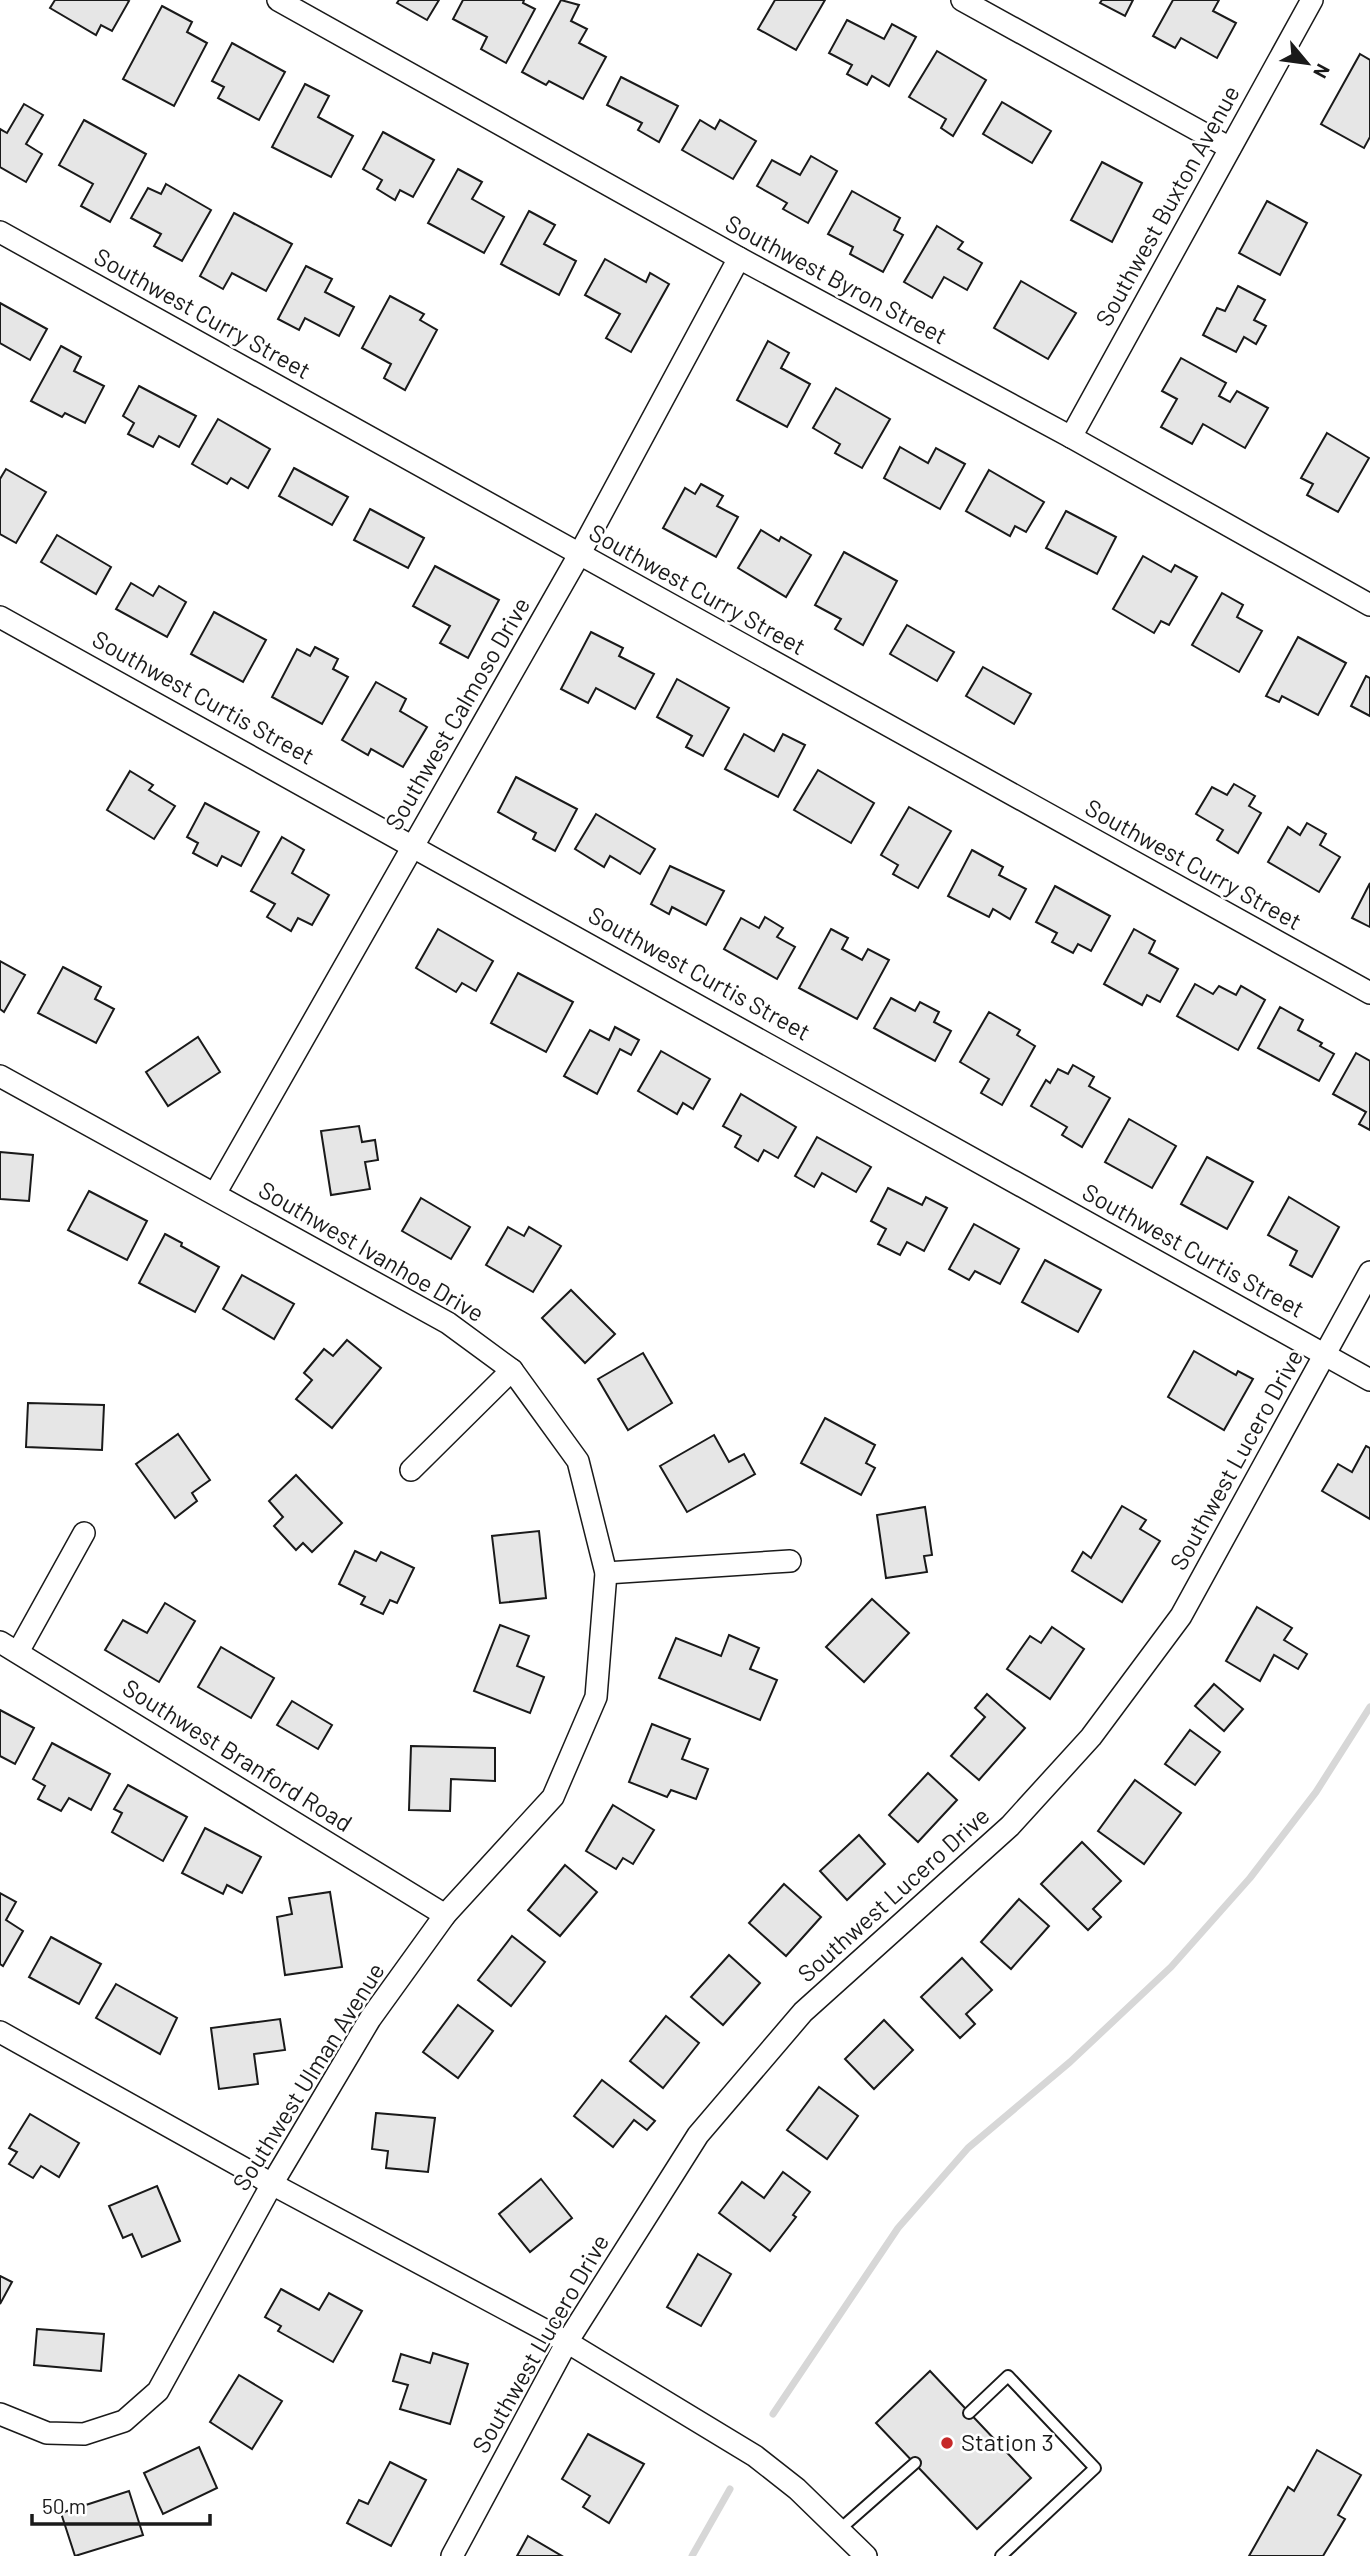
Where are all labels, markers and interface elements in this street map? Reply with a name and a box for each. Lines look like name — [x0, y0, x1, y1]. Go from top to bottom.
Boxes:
north arrow — [1272, 28, 1342, 98]
text: N — [1309, 60, 1335, 83]
street label: Southwest Buxton Avenue — [1088, 80, 1245, 331]
street label: Southwest Byron Street — [721, 208, 952, 349]
street label: Southwest Curry Street — [89, 241, 316, 384]
street label: Southwest Curry Street — [584, 517, 811, 660]
street label: Southwest Calmoso Drive — [378, 592, 535, 835]
street label: Southwest Curtis Street — [88, 624, 320, 770]
street label: Southwest Curry Street — [1080, 792, 1307, 935]
street label: Southwest Curtis Street — [584, 900, 816, 1046]
street label: Southwest Ivanhoe Drive — [254, 1174, 490, 1327]
street label: Southwest Curtis Street — [1078, 1177, 1310, 1323]
street label: Southwest Lucero Drive — [1163, 1344, 1308, 1575]
street label: Southwest Branford Road — [118, 1672, 358, 1837]
street label: Southwest Lucero Drive — [791, 1800, 995, 1988]
street label: Southwest Ulman Avenue — [226, 1957, 390, 2195]
street label: Southwest Lucero Drive — [465, 2229, 614, 2458]
place label: Station 3 — [961, 2427, 1054, 2456]
marker: Station 3 — [939, 2435, 955, 2451]
scale bar — [32, 2482, 210, 2526]
text: 50 m — [42, 2493, 86, 2518]

